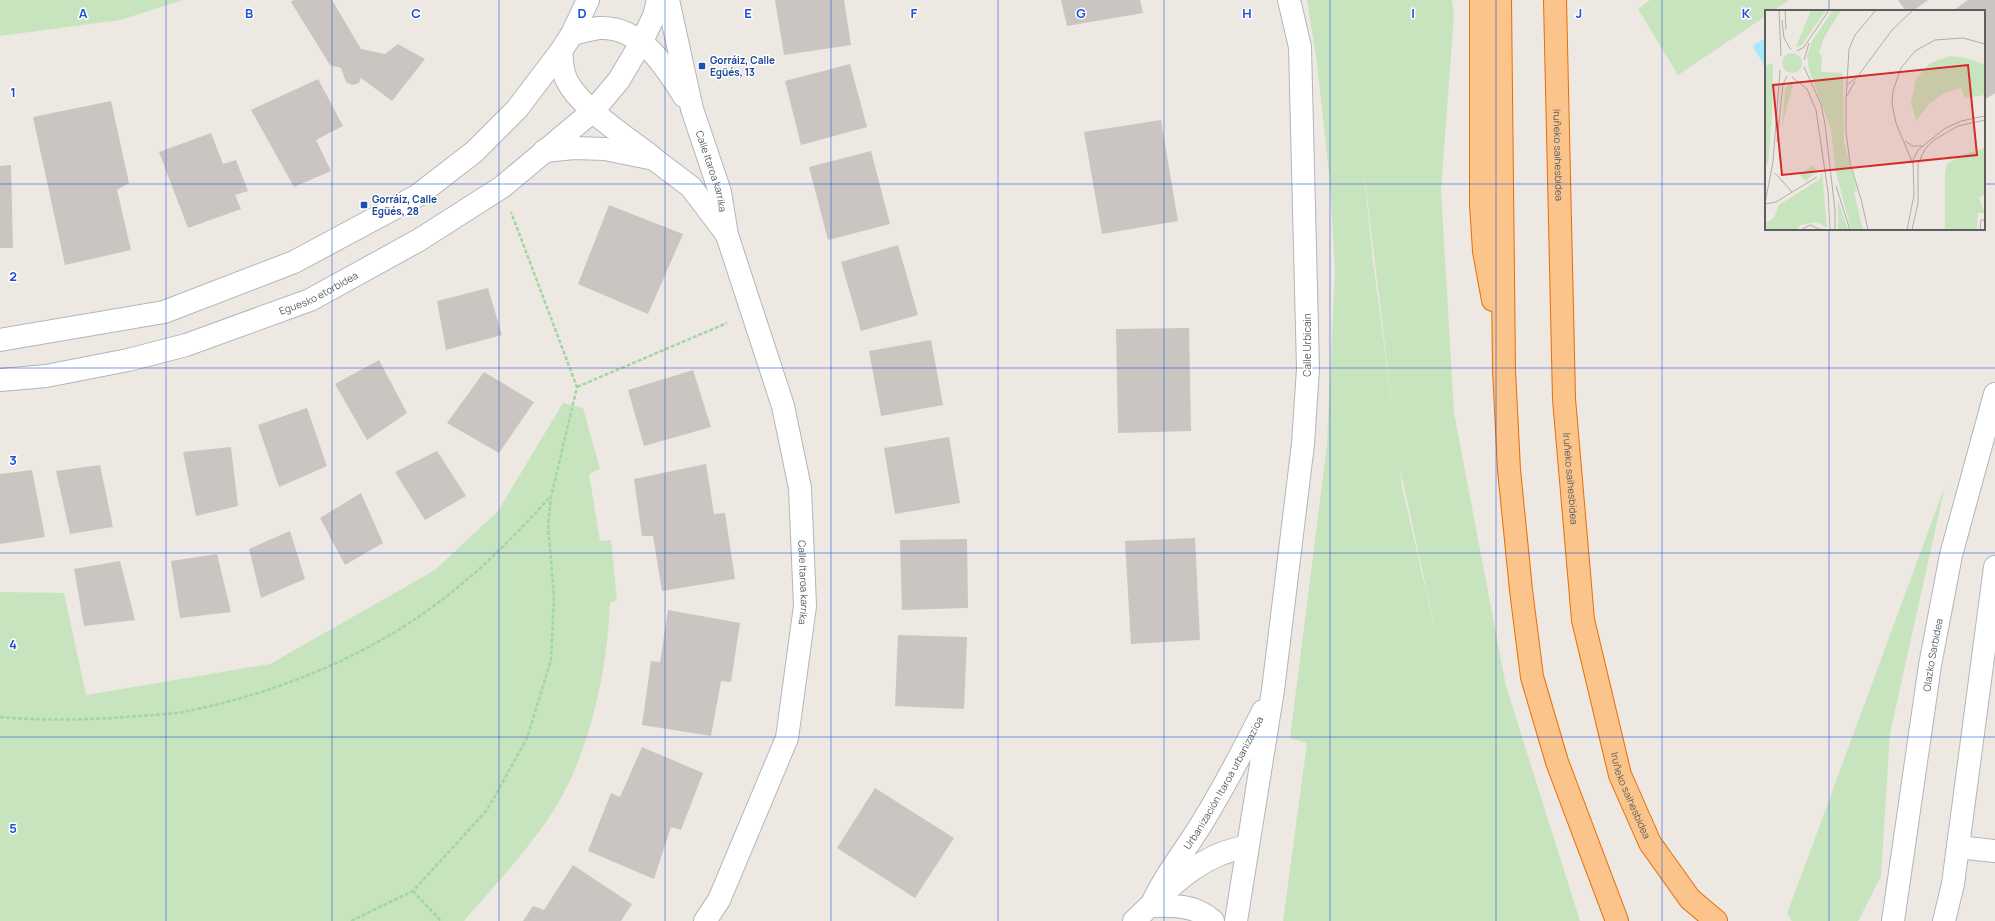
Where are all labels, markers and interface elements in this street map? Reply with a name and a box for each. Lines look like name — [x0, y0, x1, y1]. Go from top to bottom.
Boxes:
text: A — [79, 4, 88, 22]
text: B — [245, 4, 253, 22]
text: C — [411, 4, 421, 22]
text: D — [577, 4, 587, 22]
text: E — [744, 4, 752, 22]
text: F — [911, 4, 918, 22]
text: G — [1076, 4, 1086, 22]
text: H — [1242, 4, 1252, 22]
text: I — [1411, 4, 1415, 22]
text: J — [1576, 4, 1582, 22]
text: K — [1742, 4, 1751, 22]
inset map — [1765, 10, 1985, 230]
place label: Gorráiz, Calle Egüés, 13 — [710, 53, 775, 79]
marker: Gorráiz, Calle Egüés, 13 — [697, 61, 707, 71]
text: 1 — [10, 83, 16, 101]
street label: Iruñeko saihesbidea — [1550, 109, 1567, 201]
street label: Calle Itaroa karrika — [693, 129, 730, 213]
place label: Gorráiz, Calle Egüés, 28 — [372, 192, 437, 218]
marker: Gorráiz, Calle Egüés, 28 — [359, 200, 369, 210]
text: 2 — [9, 267, 17, 285]
street label: Eguesko etorbidea — [277, 268, 360, 318]
street label: Calle Urbicain — [1300, 313, 1314, 377]
street label: Iruñeko saihesbidea — [1560, 432, 1582, 525]
text: 3 — [9, 451, 17, 469]
street label: Calle Itaroa karrika — [795, 540, 812, 626]
street label: Olazko Sarbidea — [1919, 617, 1946, 692]
text: 4 — [9, 635, 17, 653]
street label: Urbanización Itaroa urbanizazioa — [1180, 714, 1266, 852]
street label: Iruñeko saihesbidea — [1608, 751, 1654, 841]
text: 5 — [9, 819, 17, 837]

